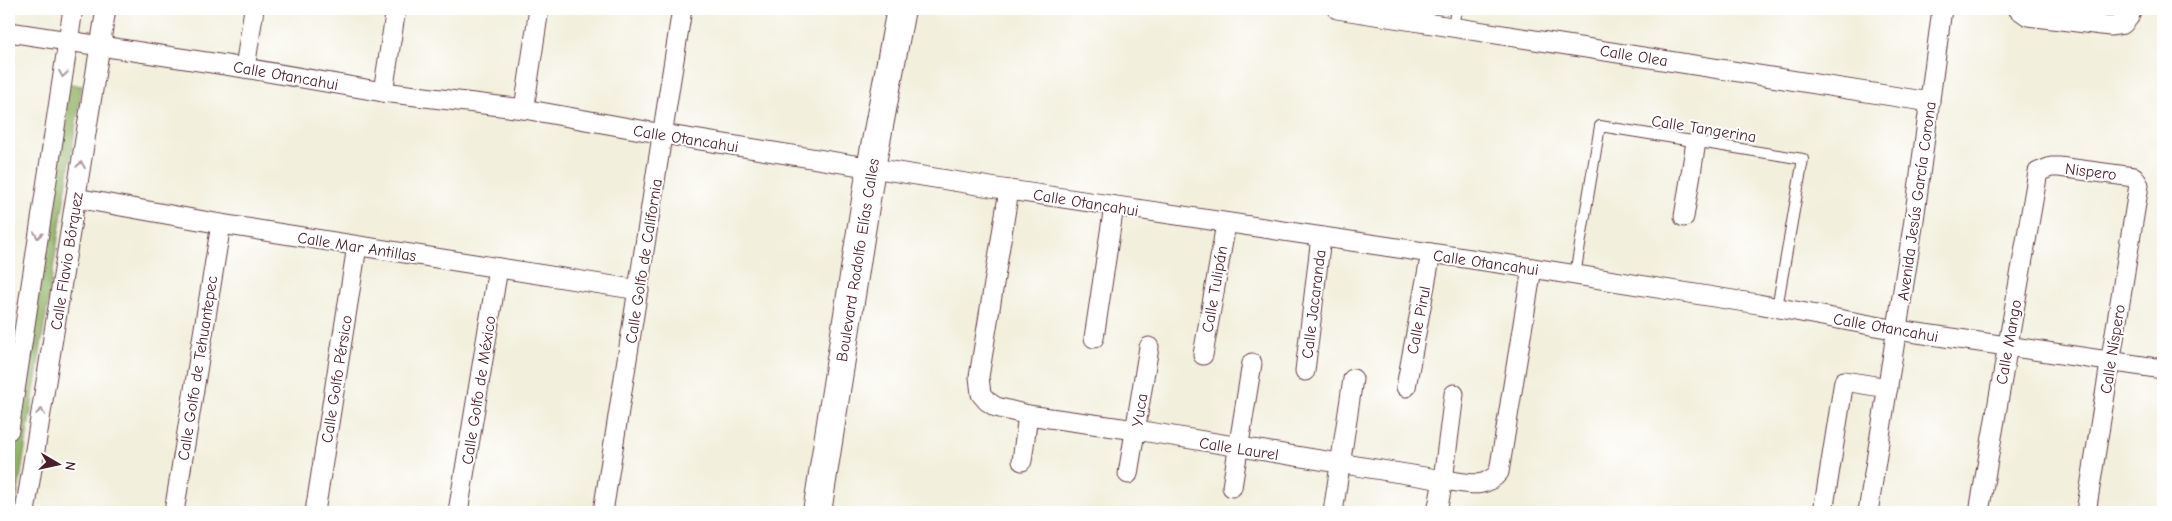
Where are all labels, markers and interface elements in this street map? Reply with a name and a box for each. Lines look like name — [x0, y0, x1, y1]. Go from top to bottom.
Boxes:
street label: Calle Olea — [1599, 42, 1669, 70]
street label: Calle Otancahui — [232, 58, 340, 94]
one-way arrow — [58, 71, 69, 79]
street label: Avenida Jesús García Corona — [1894, 100, 1940, 302]
street label: Calle Tangerina — [1650, 112, 1758, 146]
street label: Calle Otancahui — [632, 122, 740, 156]
street label: Boulevard Rodolfo Elías Calles — [833, 157, 883, 363]
street label: Nispero — [2064, 160, 2118, 184]
one-way arrow — [75, 161, 85, 170]
street label: Calle Golfo de California — [622, 177, 666, 345]
street label: Calle Otancahui — [1032, 186, 1140, 220]
street label: Calle Flavio Bórquez — [47, 191, 87, 331]
street label: Calle Mar Antillas — [296, 229, 418, 265]
one-way arrow — [34, 231, 44, 239]
street label: Calle Tulipán — [1199, 244, 1231, 334]
street label: Calle Otancahui — [1432, 247, 1540, 279]
street label: Calle Jacaranda — [1298, 248, 1330, 360]
street label: Calle Golfo de Tehuantepec — [174, 274, 222, 462]
street label: Calle Pirul — [1404, 285, 1434, 356]
street label: Calle Mango — [1993, 298, 2025, 386]
street label: Calle Níspero — [2097, 303, 2129, 395]
street label: Calle Otancahui — [1832, 310, 1940, 346]
street label: Calle Golfo Pérsico — [318, 314, 356, 444]
street label: Calle Golfo de México — [458, 314, 500, 466]
street label: Yuca — [1128, 392, 1152, 428]
one-way arrow — [36, 408, 46, 417]
street label: Calle Laurel — [1198, 434, 1280, 464]
north arrow — [32, 438, 82, 488]
text: N — [61, 460, 79, 472]

